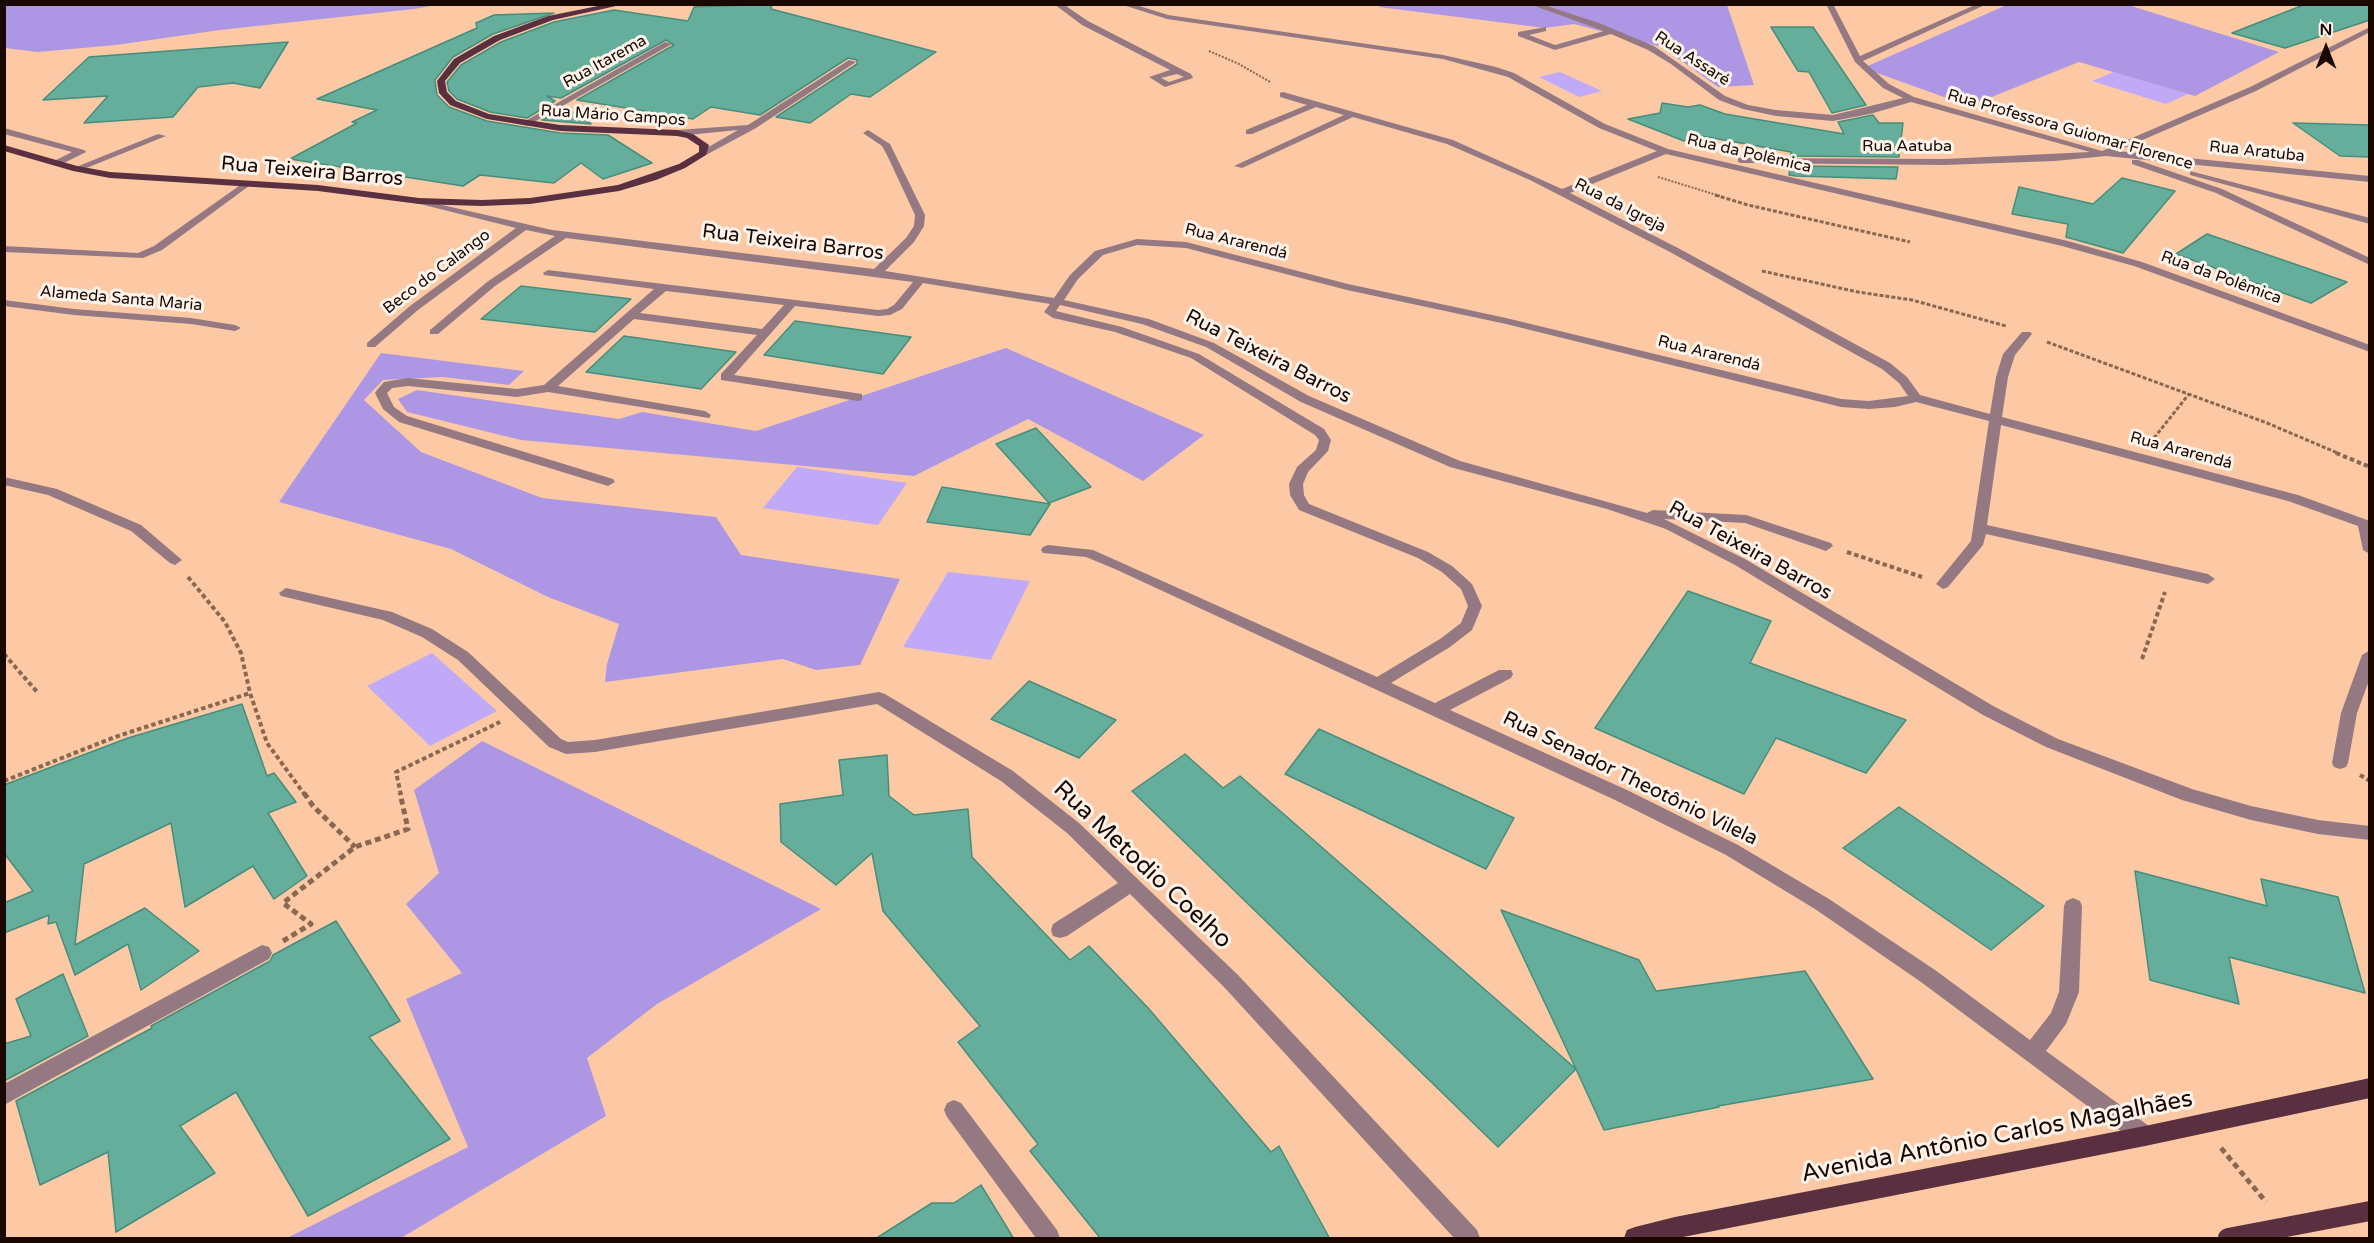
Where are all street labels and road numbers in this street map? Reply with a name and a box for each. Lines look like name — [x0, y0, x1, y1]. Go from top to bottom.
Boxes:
street label: Rua Assaré — [1651, 28, 1733, 90]
street label: Rua Itarema — [560, 31, 650, 93]
street label: Rua Professora Guiomar Florence — [1945, 86, 2195, 174]
street label: Rua Mário Campos — [540, 101, 686, 131]
street label: Rua da Polêmica — [1685, 130, 1813, 178]
street label: Rua Aatuba — [1862, 137, 1952, 157]
street label: Rua Aratuba — [2208, 137, 2306, 167]
street label: Rua Teixeira Barros — [220, 152, 404, 192]
street label: Rua da Igreja — [1571, 175, 1669, 237]
street label: Rua Teixeira Barros — [701, 220, 885, 266]
street label: Rua Ararendá — [1183, 220, 1289, 264]
street label: Beco do Calango — [380, 225, 494, 319]
street label: Rua da Polêmica — [2158, 247, 2284, 309]
street label: Alameda Santa Maria — [39, 282, 203, 316]
street label: Rua Teixeira Barros — [1181, 305, 1355, 409]
street label: Rua Ararendá — [1656, 332, 1762, 376]
street label: Rua Ararendá — [2128, 428, 2234, 474]
street label: Rua Teixeira Barros — [1664, 496, 1836, 606]
street label: Rua Senador Theotônio Vilela — [1499, 707, 1761, 851]
street label: Rua Metodio Coelho — [1047, 775, 1237, 955]
street label: Avenida Antônio Carlos Magalhães — [1799, 1085, 2195, 1189]

